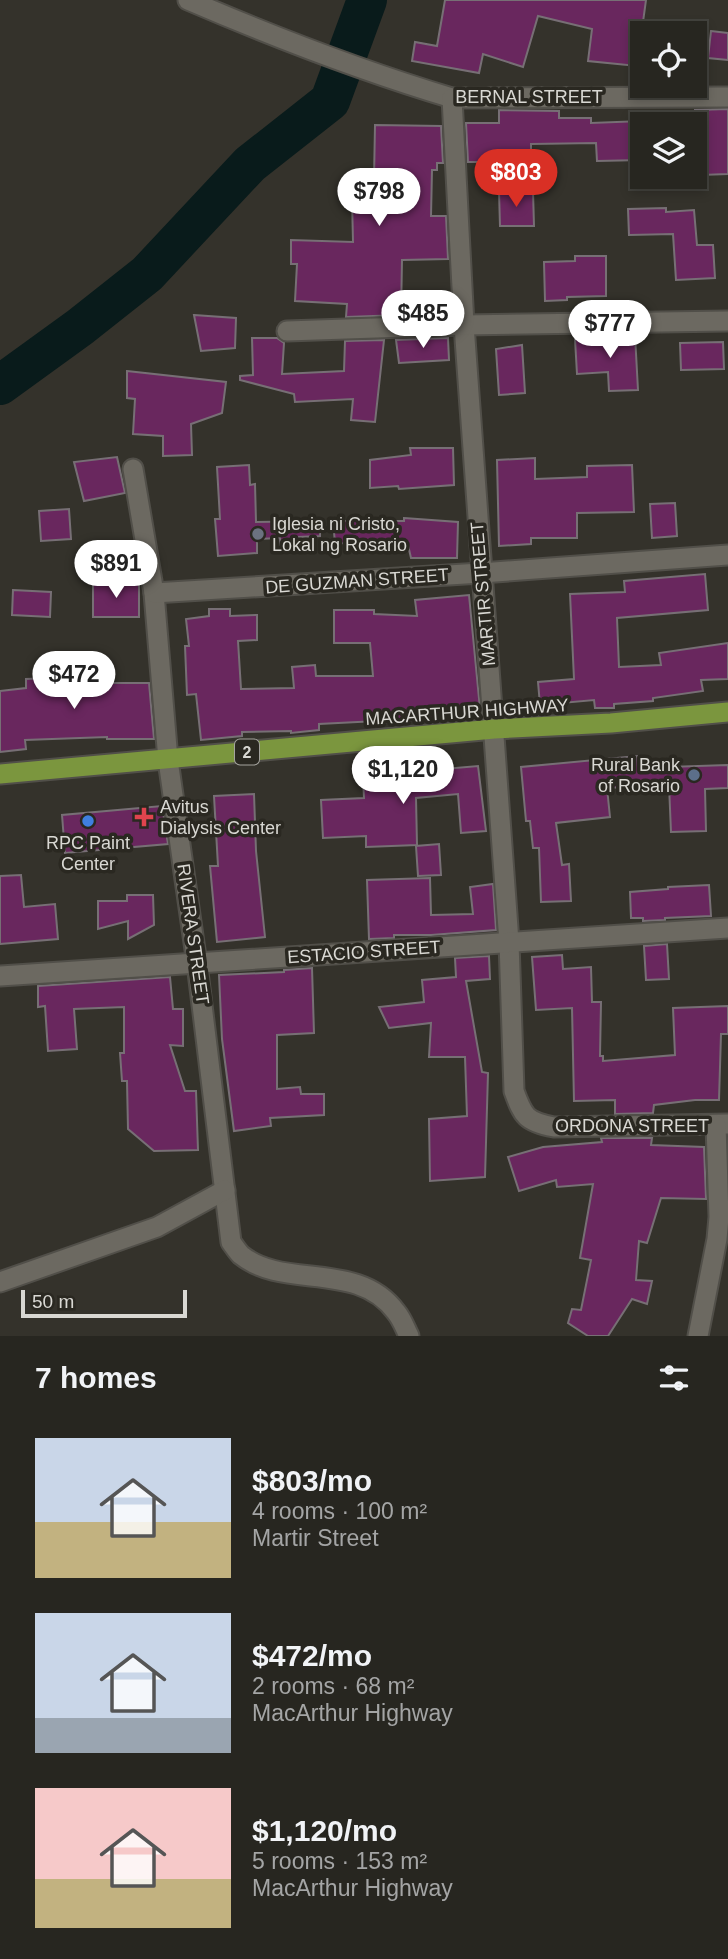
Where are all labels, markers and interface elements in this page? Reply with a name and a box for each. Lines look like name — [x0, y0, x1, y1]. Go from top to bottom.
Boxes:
map controls — [630, 21, 707, 189]
button: locate — [630, 21, 707, 98]
street label: BERNAL STREET — [455, 87, 603, 107]
button: layers — [630, 112, 707, 189]
pin: $803 — [475, 150, 557, 209]
text: $803 — [490, 159, 542, 185]
pin: $798 — [338, 168, 420, 228]
text: $798 — [353, 178, 405, 204]
pin: $485 — [382, 290, 464, 350]
text: $485 — [397, 300, 449, 326]
pin: $777 — [569, 300, 651, 360]
text: $777 — [584, 310, 636, 336]
place label: Iglesia ni Cristo, Lokal ng Rosario — [272, 514, 407, 555]
street label: MARTIR STREET — [467, 521, 499, 667]
marker: Iglesia ni Cristo, Lokal ng Rosario — [250, 526, 266, 542]
pin: $891 — [75, 540, 157, 600]
text: $891 — [90, 550, 142, 576]
street label: DE GUZMAN STREET — [265, 565, 449, 597]
pin: $472 — [33, 652, 115, 711]
text: $472 — [48, 661, 100, 687]
street label: MACARTHUR HIGHWAY — [365, 695, 569, 729]
road number: 2 — [235, 740, 259, 764]
pin: $1,120 — [346, 746, 460, 806]
place label: Rural Bank of Rosario — [591, 755, 681, 796]
text: $1,120 — [368, 756, 438, 782]
marker: Rural Bank of Rosario — [686, 767, 702, 783]
place label: Avitus Dialysis Center — [160, 797, 281, 838]
marker: Avitus Dialysis Center — [134, 807, 154, 827]
marker: RPC Paint Center — [80, 813, 96, 829]
place label: RPC Paint Center — [46, 833, 130, 874]
street label: RIVERA STREET — [173, 862, 213, 1006]
street label: ESTACIO STREET — [287, 937, 441, 967]
street label: ORDONA STREET — [555, 1116, 709, 1136]
scale bar — [21, 1287, 187, 1319]
text: 50 m — [32, 1291, 74, 1312]
icon: filters — [655, 1359, 693, 1397]
text: 7 homes — [35, 1361, 157, 1394]
text: $803/mo — [252, 1464, 372, 1497]
icon: home — [91, 1466, 175, 1550]
text: 4 rooms · 100 m² — [252, 1498, 427, 1524]
text: Martir Street — [252, 1525, 379, 1551]
text: $472/mo — [252, 1639, 372, 1672]
icon: home — [91, 1641, 175, 1725]
text: 2 rooms · 68 m² — [252, 1673, 414, 1699]
text: MacArthur Highway — [252, 1700, 453, 1726]
text: $1,120/mo — [252, 1814, 397, 1847]
icon: home — [91, 1816, 175, 1900]
text: 5 rooms · 153 m² — [252, 1848, 427, 1874]
text: MacArthur Highway — [252, 1875, 453, 1901]

